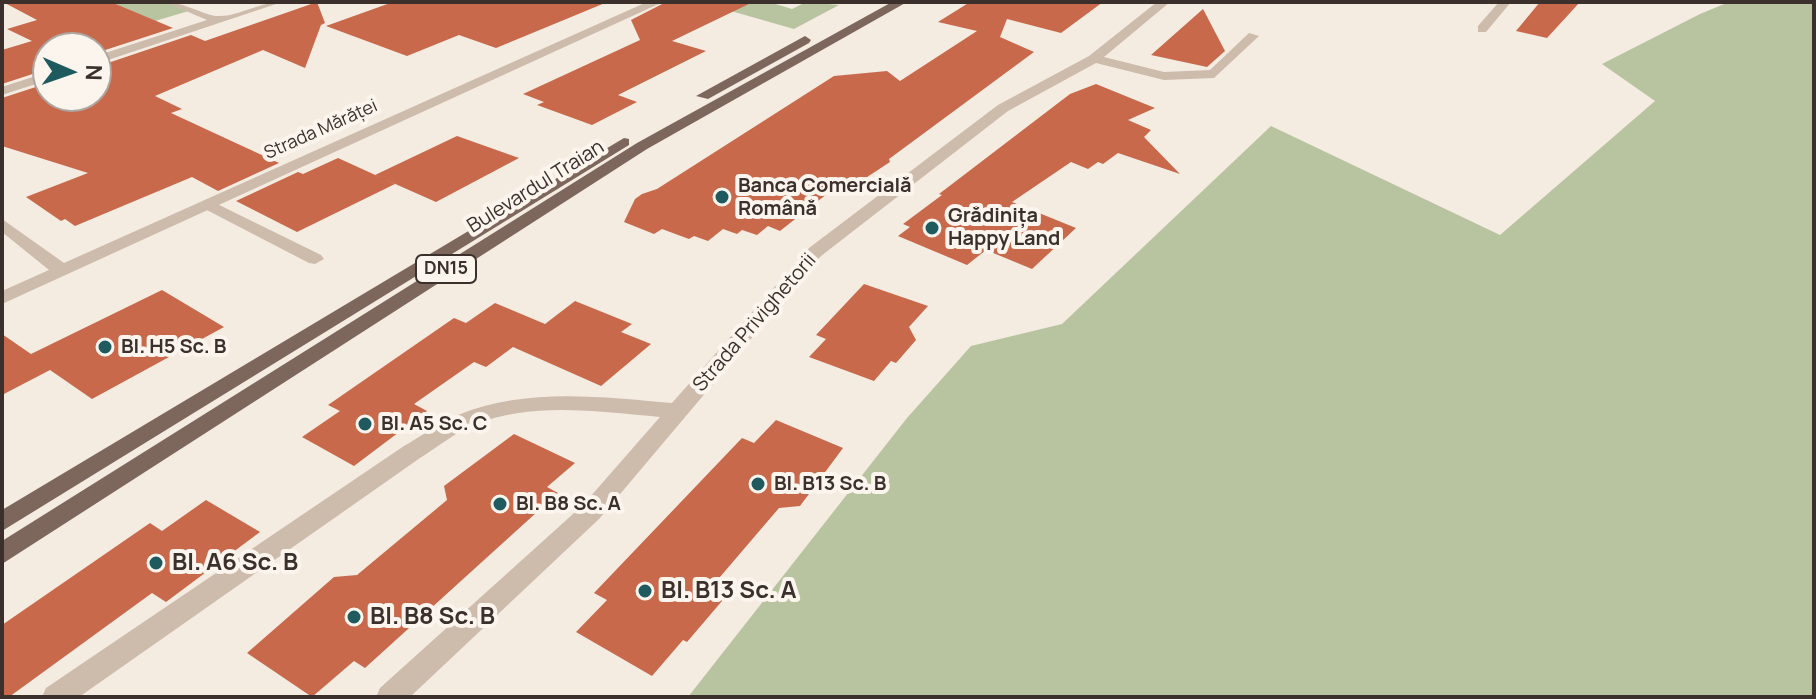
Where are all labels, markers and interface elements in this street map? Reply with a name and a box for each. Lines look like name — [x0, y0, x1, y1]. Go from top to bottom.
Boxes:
north arrow — [32, 32, 112, 112]
text: N — [79, 64, 109, 81]
street label: Strada Mărăței — [261, 95, 381, 165]
street label: Bulevardul Traian — [463, 135, 609, 239]
place label: Banca Comercială Română — [738, 174, 912, 221]
marker: Banca Comercială Română — [713, 188, 731, 206]
place label: Grădinița Happy Land — [948, 204, 1060, 251]
marker: Grădinița Happy Land — [923, 219, 941, 237]
street label: Strada Privighetorii — [688, 249, 822, 397]
road number: DN15 — [416, 255, 476, 283]
place label: Bl. H5 Sc. B — [121, 335, 226, 359]
marker: Bl. H5 Sc. B — [96, 338, 114, 356]
place label: Bl. A5 Sc. C — [381, 412, 488, 436]
marker: Bl. A5 Sc. C — [356, 415, 374, 433]
place label: Bl. B13 Sc. B — [774, 472, 886, 496]
marker: Bl. B13 Sc. B — [749, 475, 767, 493]
place label: Bl. B8 Sc. A — [516, 492, 621, 516]
marker: Bl. B8 Sc. A — [491, 495, 509, 513]
place label: Bl. A6 Sc. B — [172, 549, 298, 577]
marker: Bl. A6 Sc. B — [147, 554, 165, 572]
place label: Bl. B13 Sc. A — [661, 577, 797, 605]
marker: Bl. B13 Sc. A — [636, 582, 654, 600]
place label: Bl. B8 Sc. B — [370, 603, 495, 631]
marker: Bl. B8 Sc. B — [345, 608, 363, 626]

